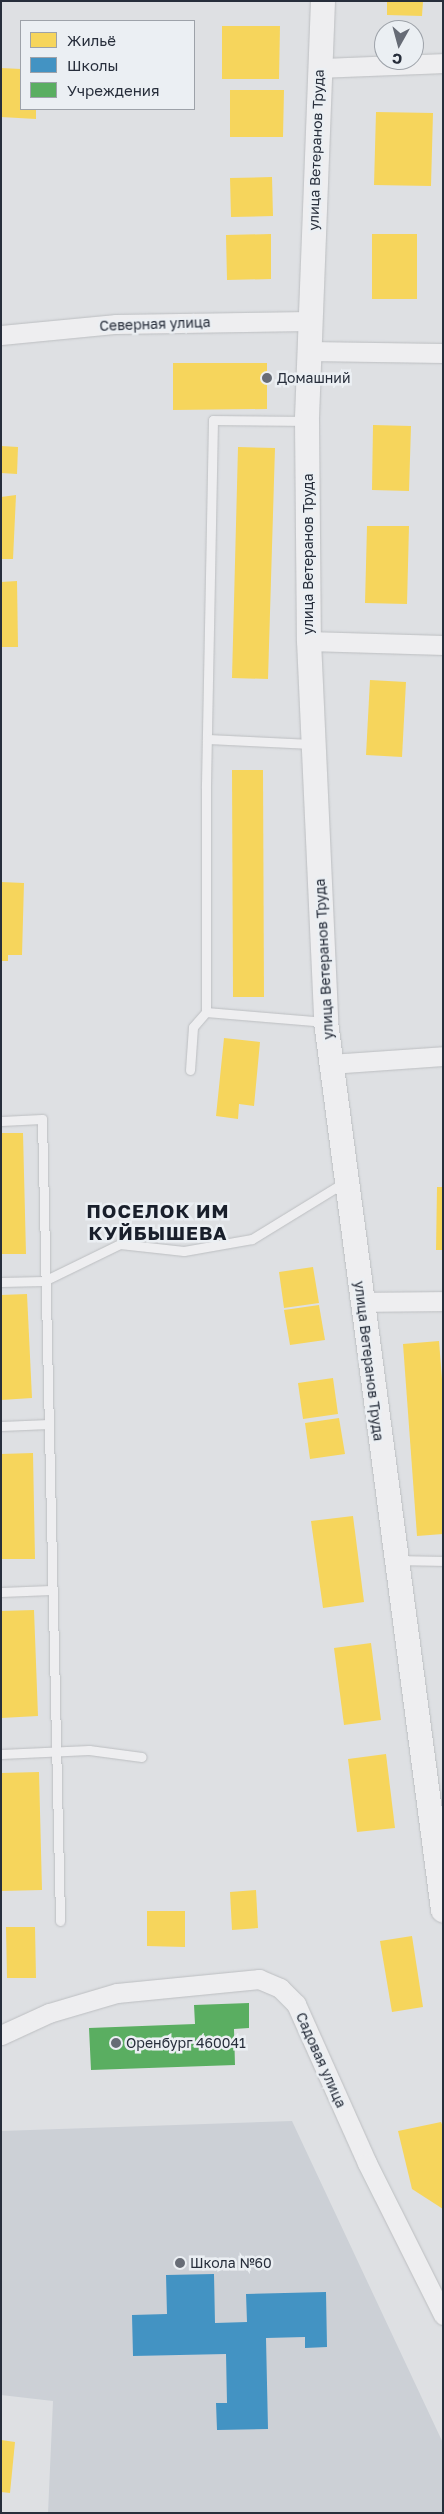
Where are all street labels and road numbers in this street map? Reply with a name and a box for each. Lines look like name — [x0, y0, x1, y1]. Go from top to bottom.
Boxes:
street label: улица Ветеранов Труда — [305, 69, 327, 231]
street label: Северная улица — [99, 314, 211, 334]
street label: улица Ветеранов Труда — [300, 473, 316, 635]
street label: улица Ветеранов Труда — [311, 878, 337, 1040]
street label: улица Ветеранов Труда — [351, 1280, 387, 1442]
street label: Садовая улица — [292, 2010, 350, 2110]

